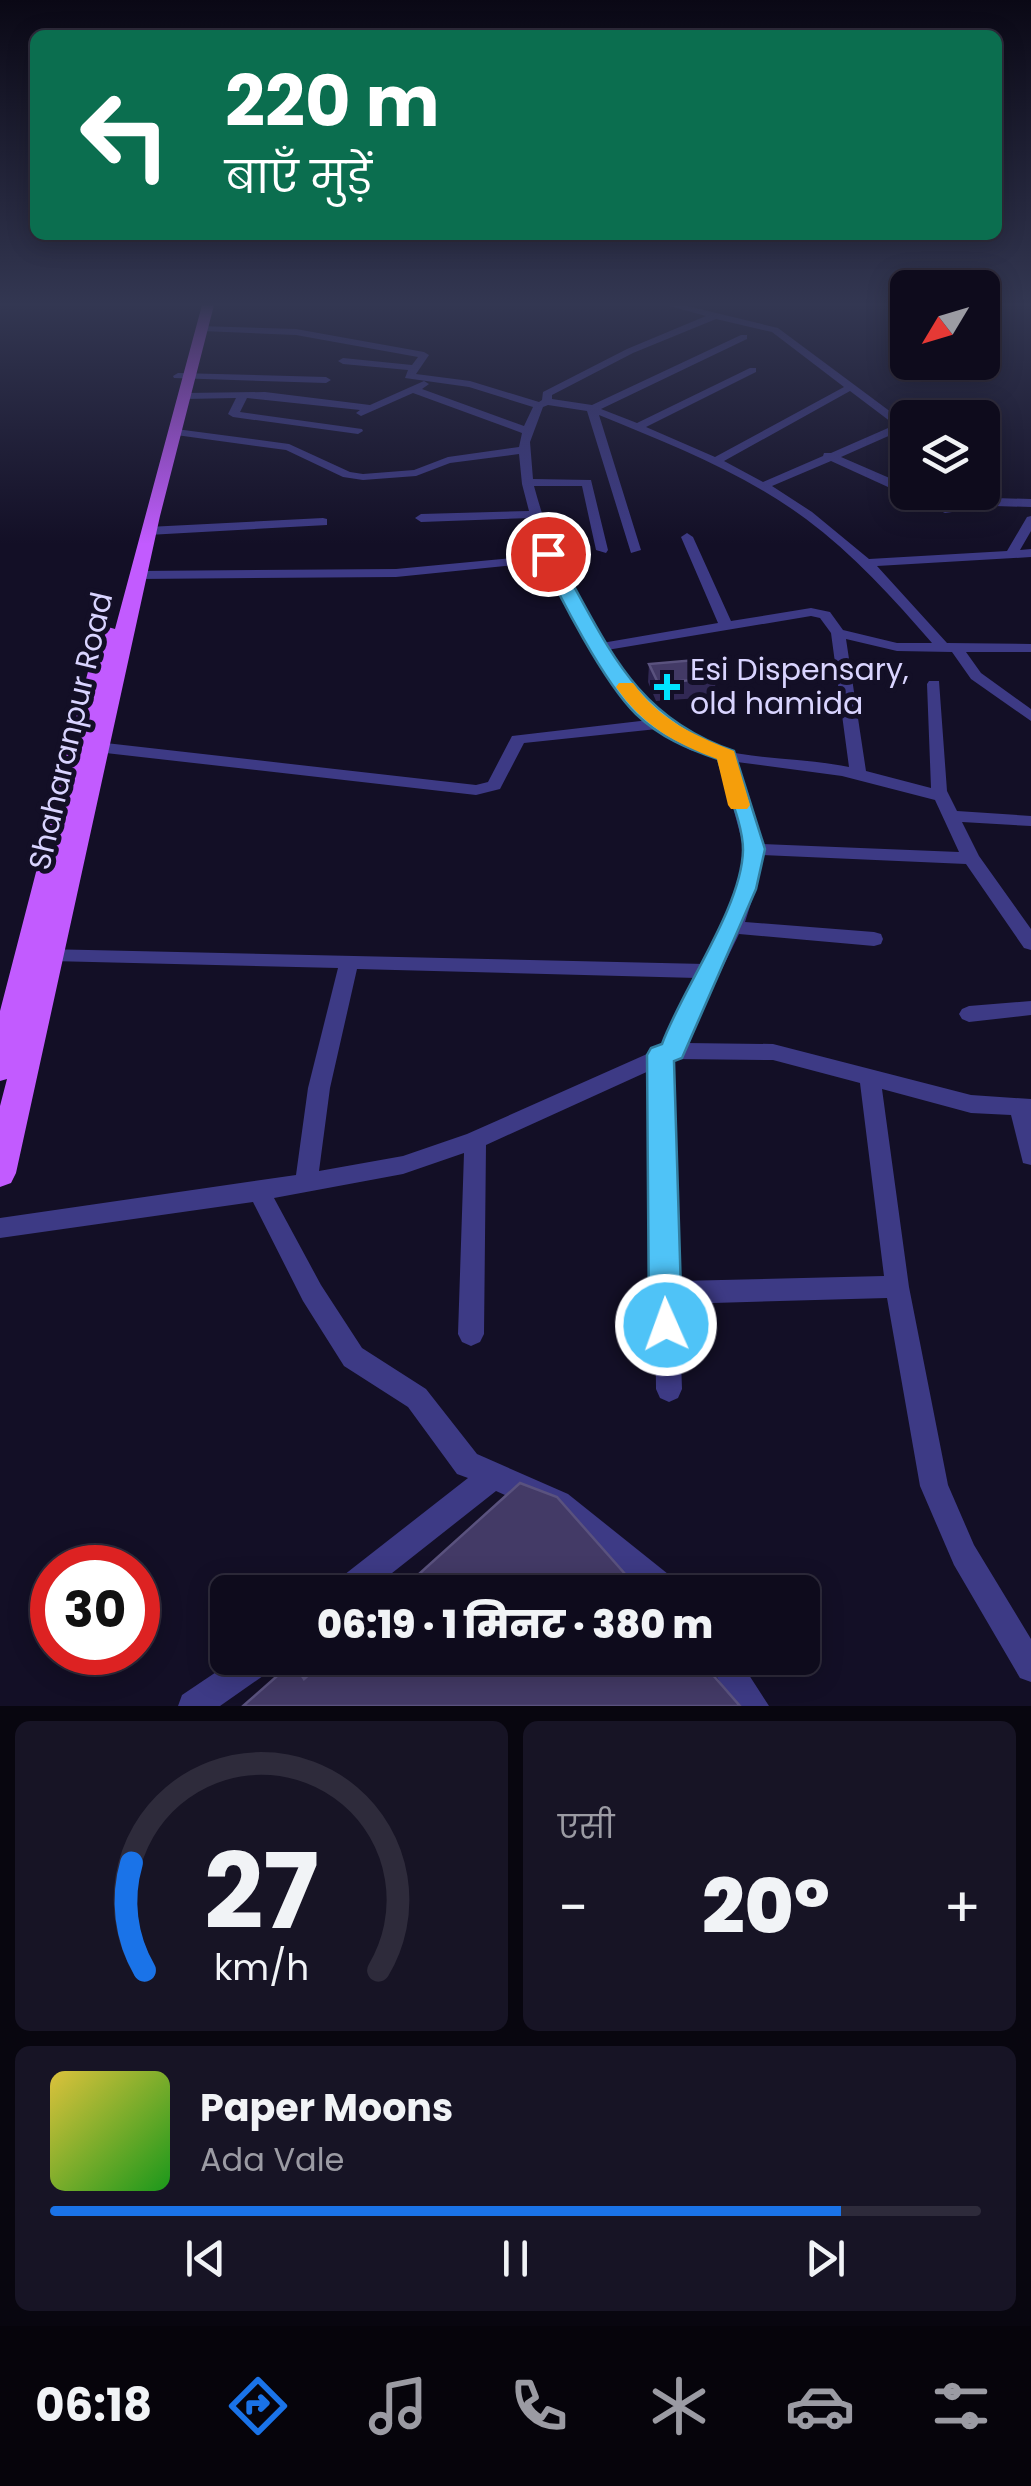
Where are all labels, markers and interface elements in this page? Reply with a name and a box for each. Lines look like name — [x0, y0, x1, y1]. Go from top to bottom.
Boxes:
text: 220 m — [225, 52, 440, 151]
icon: left — [60, 70, 190, 200]
text: बाएँ मुड़ें — [225, 146, 372, 209]
north arrow — [890, 270, 1000, 380]
map controls — [890, 270, 1000, 510]
button: layers — [890, 400, 1000, 510]
pin — [506, 512, 591, 597]
icon: arrive — [521, 527, 576, 582]
street label: Shaharanpur Road — [18, 588, 123, 874]
place label: Esi Dispensary, old hamida — [690, 648, 909, 725]
marker: Esi Dispensary, old hamida — [654, 674, 680, 700]
position arrow — [614, 1273, 718, 1377]
speed limit sign: 30 — [30, 1545, 160, 1675]
text: 06:19 · 1 मिनट · 380 m — [317, 1598, 713, 1651]
text: एसी — [558, 1804, 614, 1849]
text: 27 — [204, 1819, 319, 1964]
text: 20° — [702, 1854, 830, 1959]
text: − — [558, 1869, 588, 1946]
text: + — [943, 1869, 981, 1946]
text: km/h — [214, 1942, 309, 1993]
text: Paper Moons — [200, 2081, 453, 2134]
text: Ada Vale — [200, 2137, 344, 2182]
icon: previous — [178, 2231, 233, 2286]
icon: pause — [488, 2231, 543, 2286]
icon: next — [798, 2231, 853, 2286]
icon: directions — [223, 2371, 293, 2441]
icon: music — [363, 2371, 433, 2441]
icon: phone — [504, 2371, 574, 2441]
icon: climate — [644, 2371, 714, 2441]
icon: car — [785, 2371, 855, 2441]
icon: filters — [926, 2371, 996, 2441]
text: 06:18 — [35, 2374, 152, 2437]

